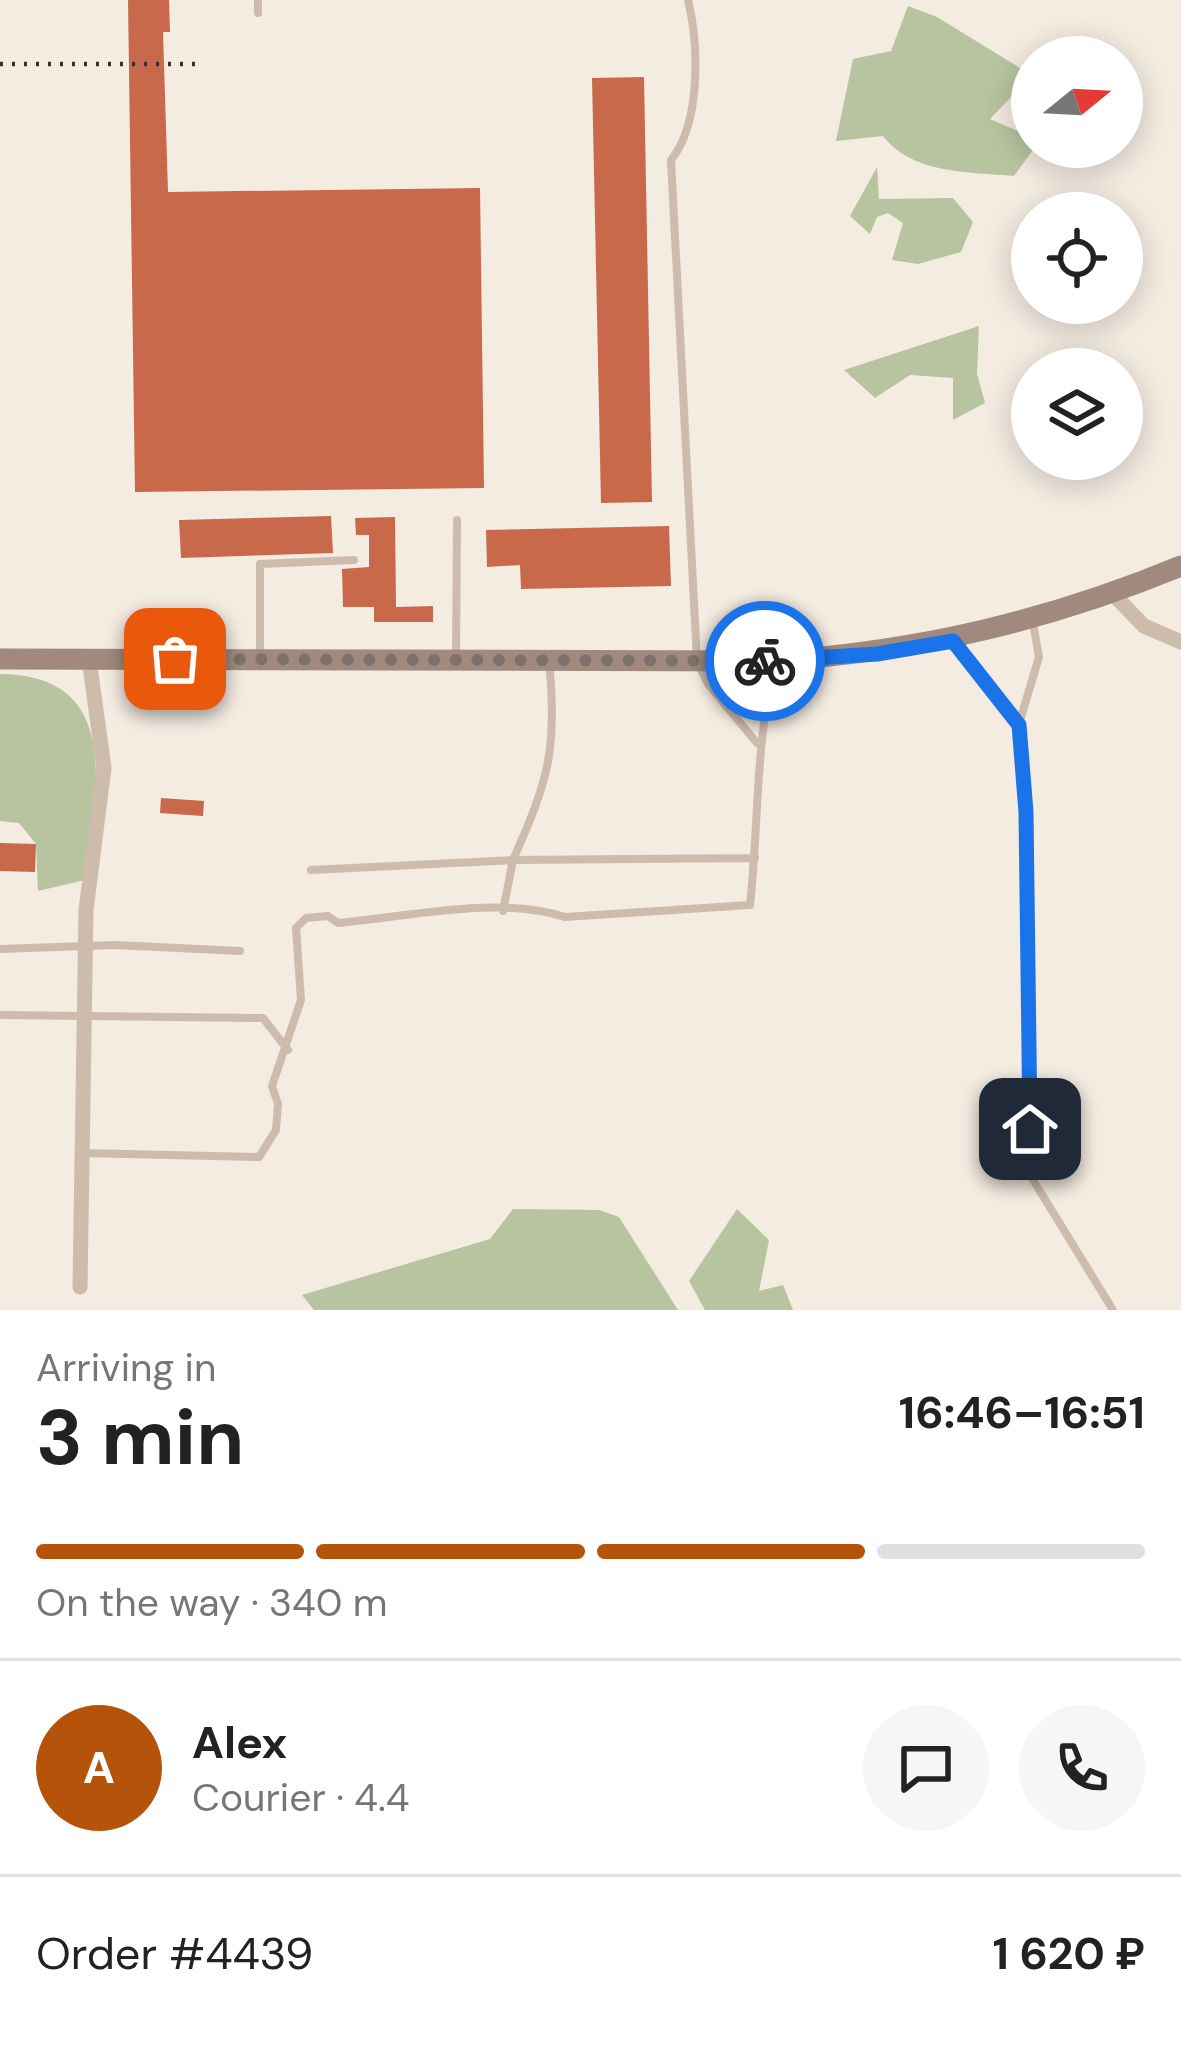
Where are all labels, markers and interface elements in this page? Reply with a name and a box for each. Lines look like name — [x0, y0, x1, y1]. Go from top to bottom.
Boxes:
north arrow — [1011, 36, 1143, 168]
map controls — [1011, 36, 1143, 480]
button: locate — [1011, 192, 1143, 324]
button: layers — [1011, 348, 1143, 480]
courier — [705, 601, 825, 721]
pin — [124, 608, 226, 710]
icon: bag — [142, 626, 208, 692]
icon: bike — [732, 628, 798, 694]
pin — [979, 1078, 1081, 1180]
icon: home — [997, 1096, 1063, 1162]
text: Arriving in — [36, 1342, 216, 1393]
text: 16:46–16:51 — [899, 1383, 1145, 1442]
text: 3 min — [36, 1387, 244, 1488]
text: On the way · 340 m — [36, 1577, 388, 1628]
button: chat — [863, 1705, 989, 1831]
button: phone — [1019, 1705, 1145, 1831]
text: Alex — [192, 1713, 287, 1772]
text: A — [83, 1738, 115, 1797]
text: Courier · 4.4 — [192, 1772, 409, 1823]
text: Order #4439 — [36, 1924, 313, 1983]
text: 1 620 ₽ — [993, 1924, 1145, 1983]

